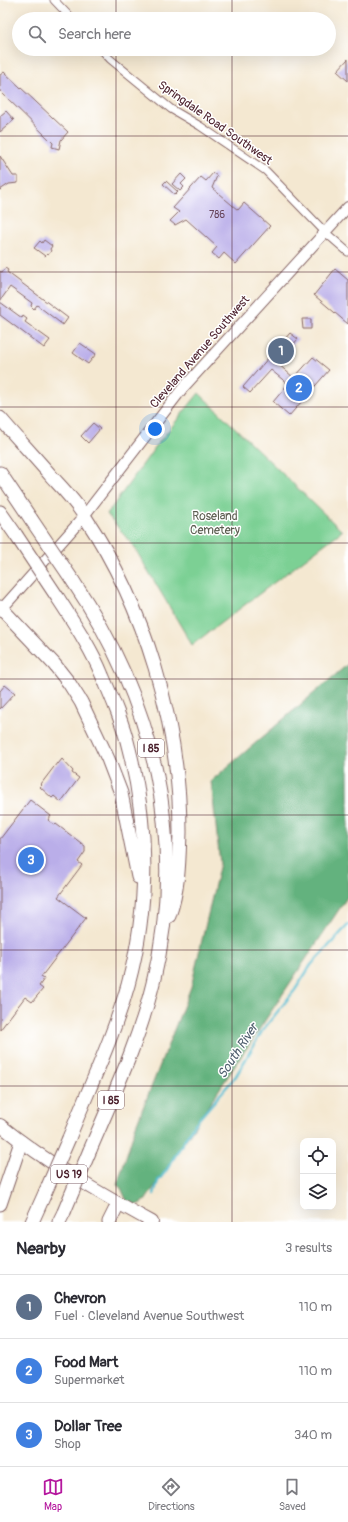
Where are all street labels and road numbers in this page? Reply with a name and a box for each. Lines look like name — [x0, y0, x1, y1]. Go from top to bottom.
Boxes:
street label: Springdale Road Southwest — [155, 78, 275, 168]
street label: Cleveland Avenue Southwest — [147, 292, 253, 411]
road number: I 85 — [138, 739, 164, 757]
road number: I 85 — [98, 1091, 124, 1109]
road number: US 19 — [51, 1165, 87, 1183]

